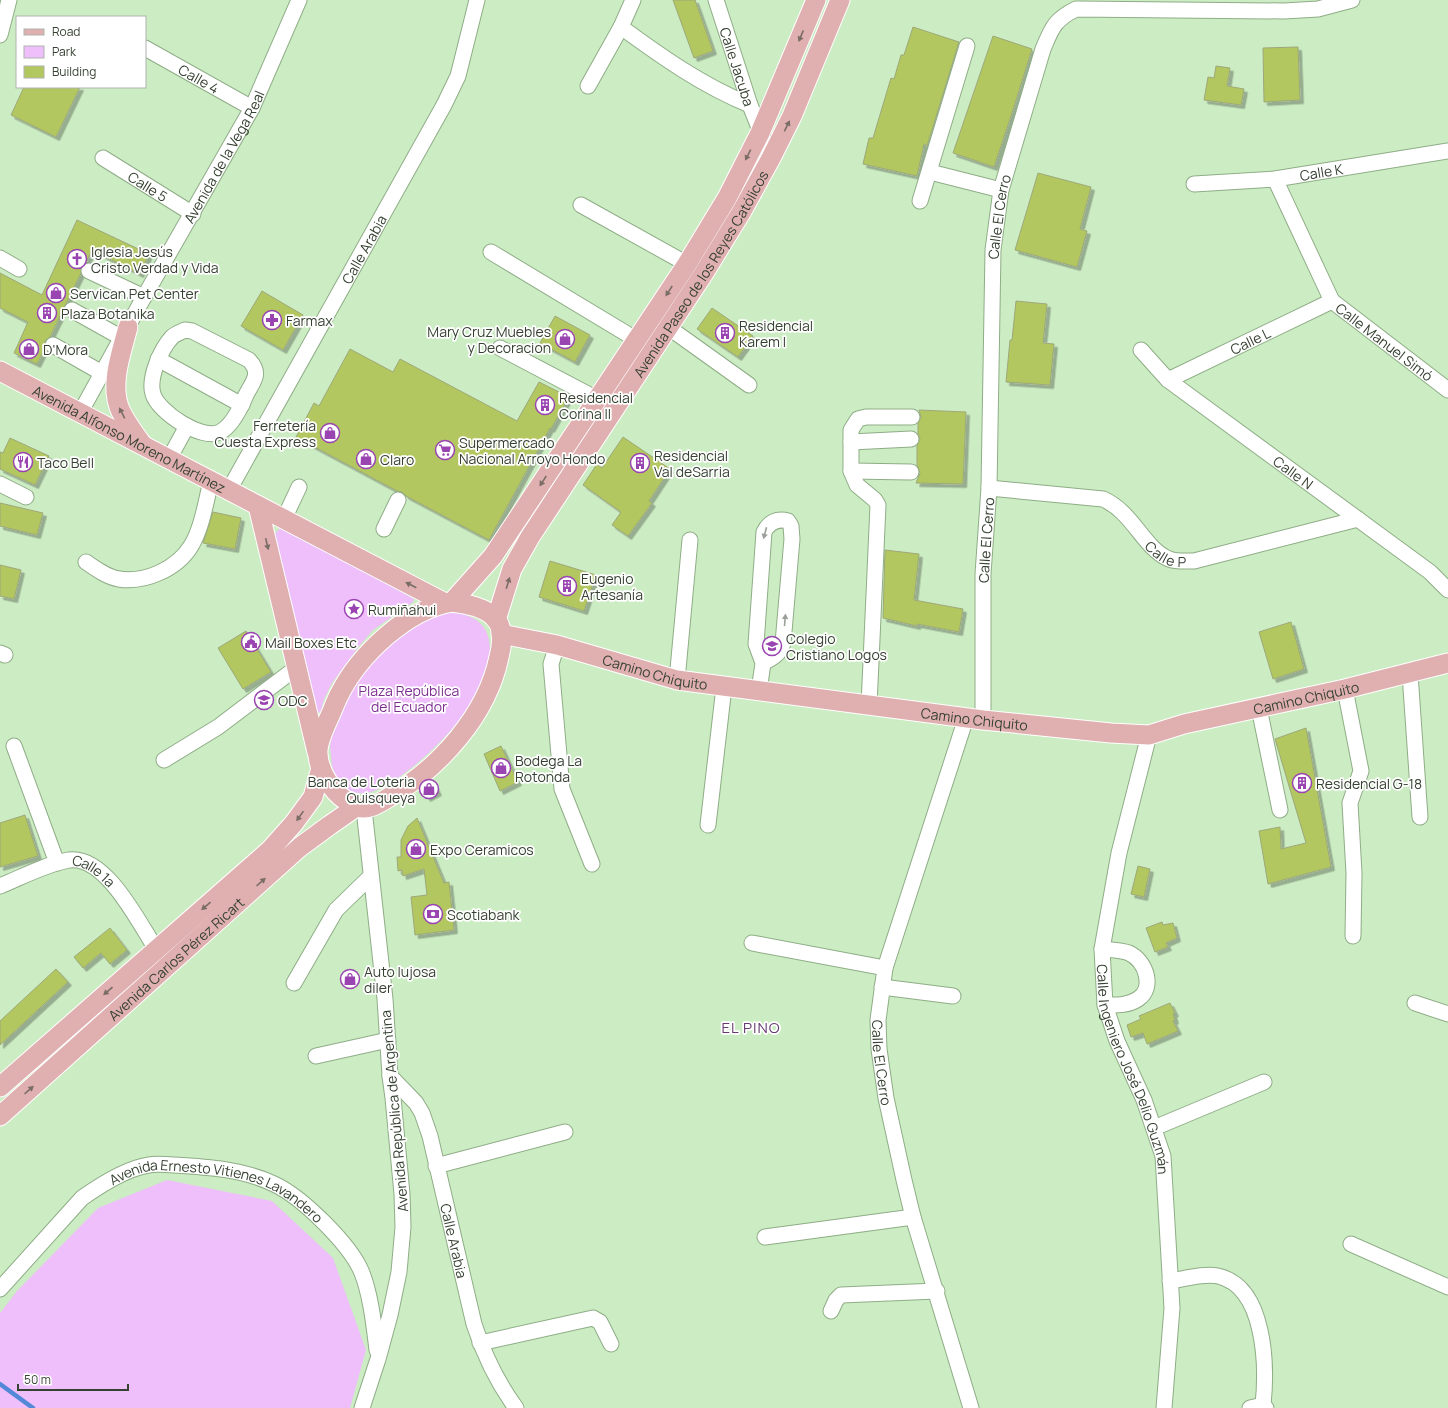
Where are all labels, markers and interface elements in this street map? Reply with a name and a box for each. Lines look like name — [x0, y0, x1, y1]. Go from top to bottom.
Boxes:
legend — [16, 16, 146, 88]
text: Road — [52, 23, 80, 40]
street label: Calle Jacuba — [716, 25, 759, 108]
one-way arrow — [797, 30, 803, 42]
text: Park — [52, 43, 77, 60]
street label: Calle 4 — [175, 59, 223, 97]
text: Building — [52, 63, 96, 80]
street label: Avenida de la Vega Real — [179, 87, 268, 226]
one-way arrow — [784, 120, 790, 132]
one-way arrow — [745, 149, 752, 161]
street label: Calle K — [1298, 159, 1345, 184]
street label: Calle 5 — [125, 166, 171, 206]
street label: Avenida Paseo de los Reyes Católicos — [629, 167, 772, 381]
street label: Calle El Cerro — [983, 172, 1015, 259]
street label: Calle Arabia — [337, 211, 390, 287]
place label: Iglesia Jesús Cristo Verdad y Vida — [91, 242, 219, 277]
church icon: Iglesia Jesús Cristo Verdad y Vida — [66, 248, 88, 270]
shop icon: Servican Pet Center — [45, 282, 67, 304]
place label: Servican Pet Center — [70, 284, 199, 303]
one-way arrow — [665, 285, 672, 297]
street label: Calle Manuel Simó — [1332, 298, 1437, 385]
building icon: Plaza Botanika — [36, 302, 58, 324]
place label: Plaza Botanika — [61, 304, 155, 323]
pharmacy icon: Farmax — [261, 309, 283, 331]
place label: Farmax — [286, 311, 333, 330]
place label: Residencial Karem I — [739, 316, 813, 351]
place label: Mary Cruz Muebles y Decoracion — [427, 322, 551, 357]
building icon: Residencial Karem I — [714, 322, 736, 344]
street label: Calle L — [1227, 323, 1273, 358]
shop icon: Mary Cruz Muebles y Decoracion — [554, 328, 576, 350]
shop icon: D'Mora — [18, 338, 40, 360]
place label: D'Mora — [43, 340, 88, 359]
street label: Avenida Alfonso Moreno Martínez — [30, 380, 229, 497]
place label: Residencial Corina II — [559, 388, 633, 423]
building icon: Residencial Corina II — [534, 394, 556, 416]
one-way arrow — [119, 407, 125, 418]
place label: Ferretería Cuesta Express — [215, 416, 316, 451]
shop icon: Ferretería Cuesta Express — [319, 422, 341, 444]
place label: Supermercado Nacional Arroyo Hondo — [459, 433, 605, 468]
supermarket icon: Supermercado Nacional Arroyo Hondo — [434, 439, 456, 461]
place label: Residencial Val deSarria — [654, 446, 730, 481]
shop icon: Claro — [355, 448, 377, 470]
place label: Claro — [380, 450, 414, 469]
restaurant icon: Taco Bell — [12, 451, 34, 473]
street label: Calle N — [1270, 451, 1317, 493]
building icon: Residencial Val deSarria — [629, 452, 651, 474]
place label: Taco Bell — [37, 453, 94, 472]
one-way arrow — [539, 476, 547, 487]
street label: Calle El Cerro — [974, 497, 998, 583]
one-way arrow — [762, 528, 768, 540]
street label: Calle P — [1141, 536, 1187, 571]
one-way arrow — [265, 538, 271, 550]
place label: Eugenio Artesanía — [581, 569, 643, 604]
building icon: Eugenio Artesanía — [556, 575, 578, 597]
one-way arrow — [505, 576, 511, 588]
one-way arrow — [405, 582, 417, 588]
place icon: Rumiñahui — [343, 598, 365, 620]
place label: Rumiñahui — [368, 600, 436, 619]
one-way arrow — [781, 614, 788, 626]
place label: Colegio Cristiano Logos — [786, 629, 887, 664]
public building icon: Mail Boxes Etc — [240, 631, 262, 653]
place label: Mail Boxes Etc — [265, 633, 357, 652]
school or university icon: Colegio Cristiano Logos — [761, 635, 783, 657]
street label: Camino Chiquito — [601, 649, 709, 693]
street label: Camino Chiquito — [1252, 676, 1361, 718]
park label: Plaza República del Ecuador — [359, 681, 459, 716]
school or university icon: ODC — [253, 689, 275, 711]
place label: ODC — [278, 691, 308, 710]
street label: Camino Chiquito — [920, 702, 1029, 734]
place label: Bodega La Rotonda — [515, 751, 582, 786]
shop icon: Bodega La Rotonda — [490, 757, 512, 779]
place label: Banca de Loteria Quisqueya — [308, 772, 415, 807]
building icon: Residencial G-18 — [1291, 772, 1313, 794]
place label: Residencial G-18 — [1316, 774, 1422, 793]
shop icon: Banca de Loteria Quisqueya — [418, 778, 440, 800]
one-way arrow — [296, 811, 304, 821]
shop icon: Expo Ceramicos — [405, 838, 427, 860]
place label: Expo Ceramicos — [430, 840, 534, 859]
street label: Calle 1a — [71, 850, 120, 891]
one-way arrow — [256, 878, 267, 887]
street label: Avenida Carlos Pérez Ricart — [104, 892, 248, 1024]
one-way arrow — [201, 902, 212, 911]
bank icon: Scotiabank — [422, 903, 444, 925]
place label: Scotiabank — [447, 905, 520, 924]
place label: Auto lujosa diler — [364, 962, 436, 997]
street label: Calle Ingeniero José Delio Guzmán — [1093, 964, 1174, 1175]
shop icon: Auto lujosa diler — [339, 968, 361, 990]
one-way arrow — [103, 986, 113, 996]
street label: Avenida República de Argentina — [376, 1009, 412, 1213]
district label: EL PINO — [721, 1017, 781, 1038]
street label: Calle El Cerro — [868, 1019, 897, 1107]
one-way arrow — [24, 1085, 34, 1095]
street label: Avenida Ernesto Vitienes Lavandero — [105, 1154, 328, 1226]
street label: Calle Arabia — [437, 1201, 472, 1280]
scale bar — [18, 1366, 128, 1392]
text: 50 m — [24, 1371, 51, 1388]

